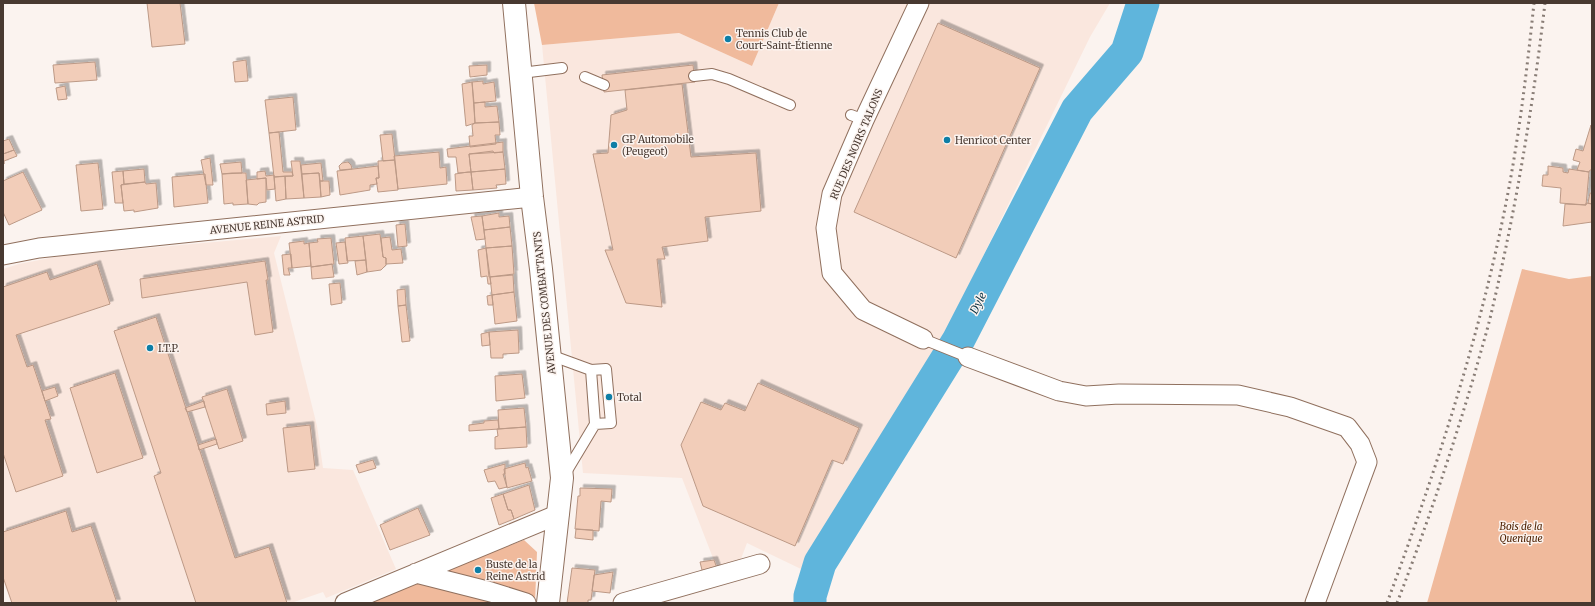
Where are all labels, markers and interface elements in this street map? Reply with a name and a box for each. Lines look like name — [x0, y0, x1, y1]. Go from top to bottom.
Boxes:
place label: Tennis Club de Court-Saint-Étienne — [736, 27, 832, 52]
marker: Tennis Club de Court-Saint-Étienne — [723, 34, 733, 44]
street label: RUE DES NOIRS TALONS — [827, 87, 886, 201]
place label: GP Automobile (Peugeot) — [622, 133, 694, 158]
place label: Henricot Center — [955, 134, 1031, 147]
marker: Henricot Center — [942, 135, 952, 145]
marker: GP Automobile (Peugeot) — [609, 140, 619, 150]
street label: AVENUE REINE ASTRID — [208, 212, 325, 237]
street label: AVENUE DES COMBATTANTS — [531, 231, 559, 376]
water label: Dyle — [966, 289, 990, 317]
place label: I.T.P. — [158, 342, 179, 355]
marker: I.T.P. — [145, 343, 155, 353]
place label: Total — [617, 391, 642, 404]
marker: Total — [604, 392, 614, 402]
park label: Bois de la Quenique — [1499, 520, 1543, 545]
place label: Buste de la Reine Astrid — [486, 558, 545, 583]
marker: Buste de la Reine Astrid — [473, 565, 483, 575]

